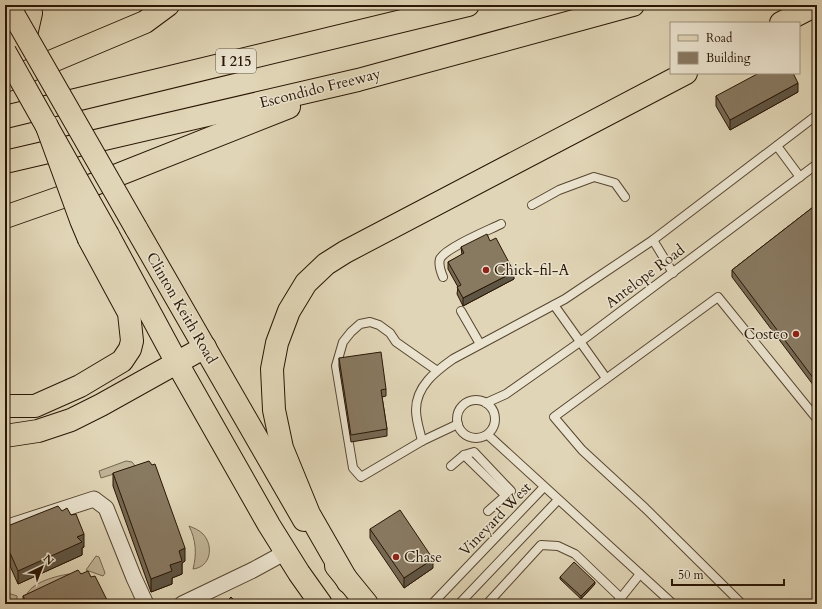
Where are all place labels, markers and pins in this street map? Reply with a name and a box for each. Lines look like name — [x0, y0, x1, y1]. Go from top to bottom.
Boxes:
place label: Chick-fil-A — [494, 260, 569, 280]
marker: Chick-fil-A — [481, 265, 491, 275]
place label: Costco — [744, 324, 788, 344]
marker: Costco — [791, 329, 801, 339]
place label: Chase — [404, 547, 442, 567]
marker: Chase — [391, 552, 401, 562]

